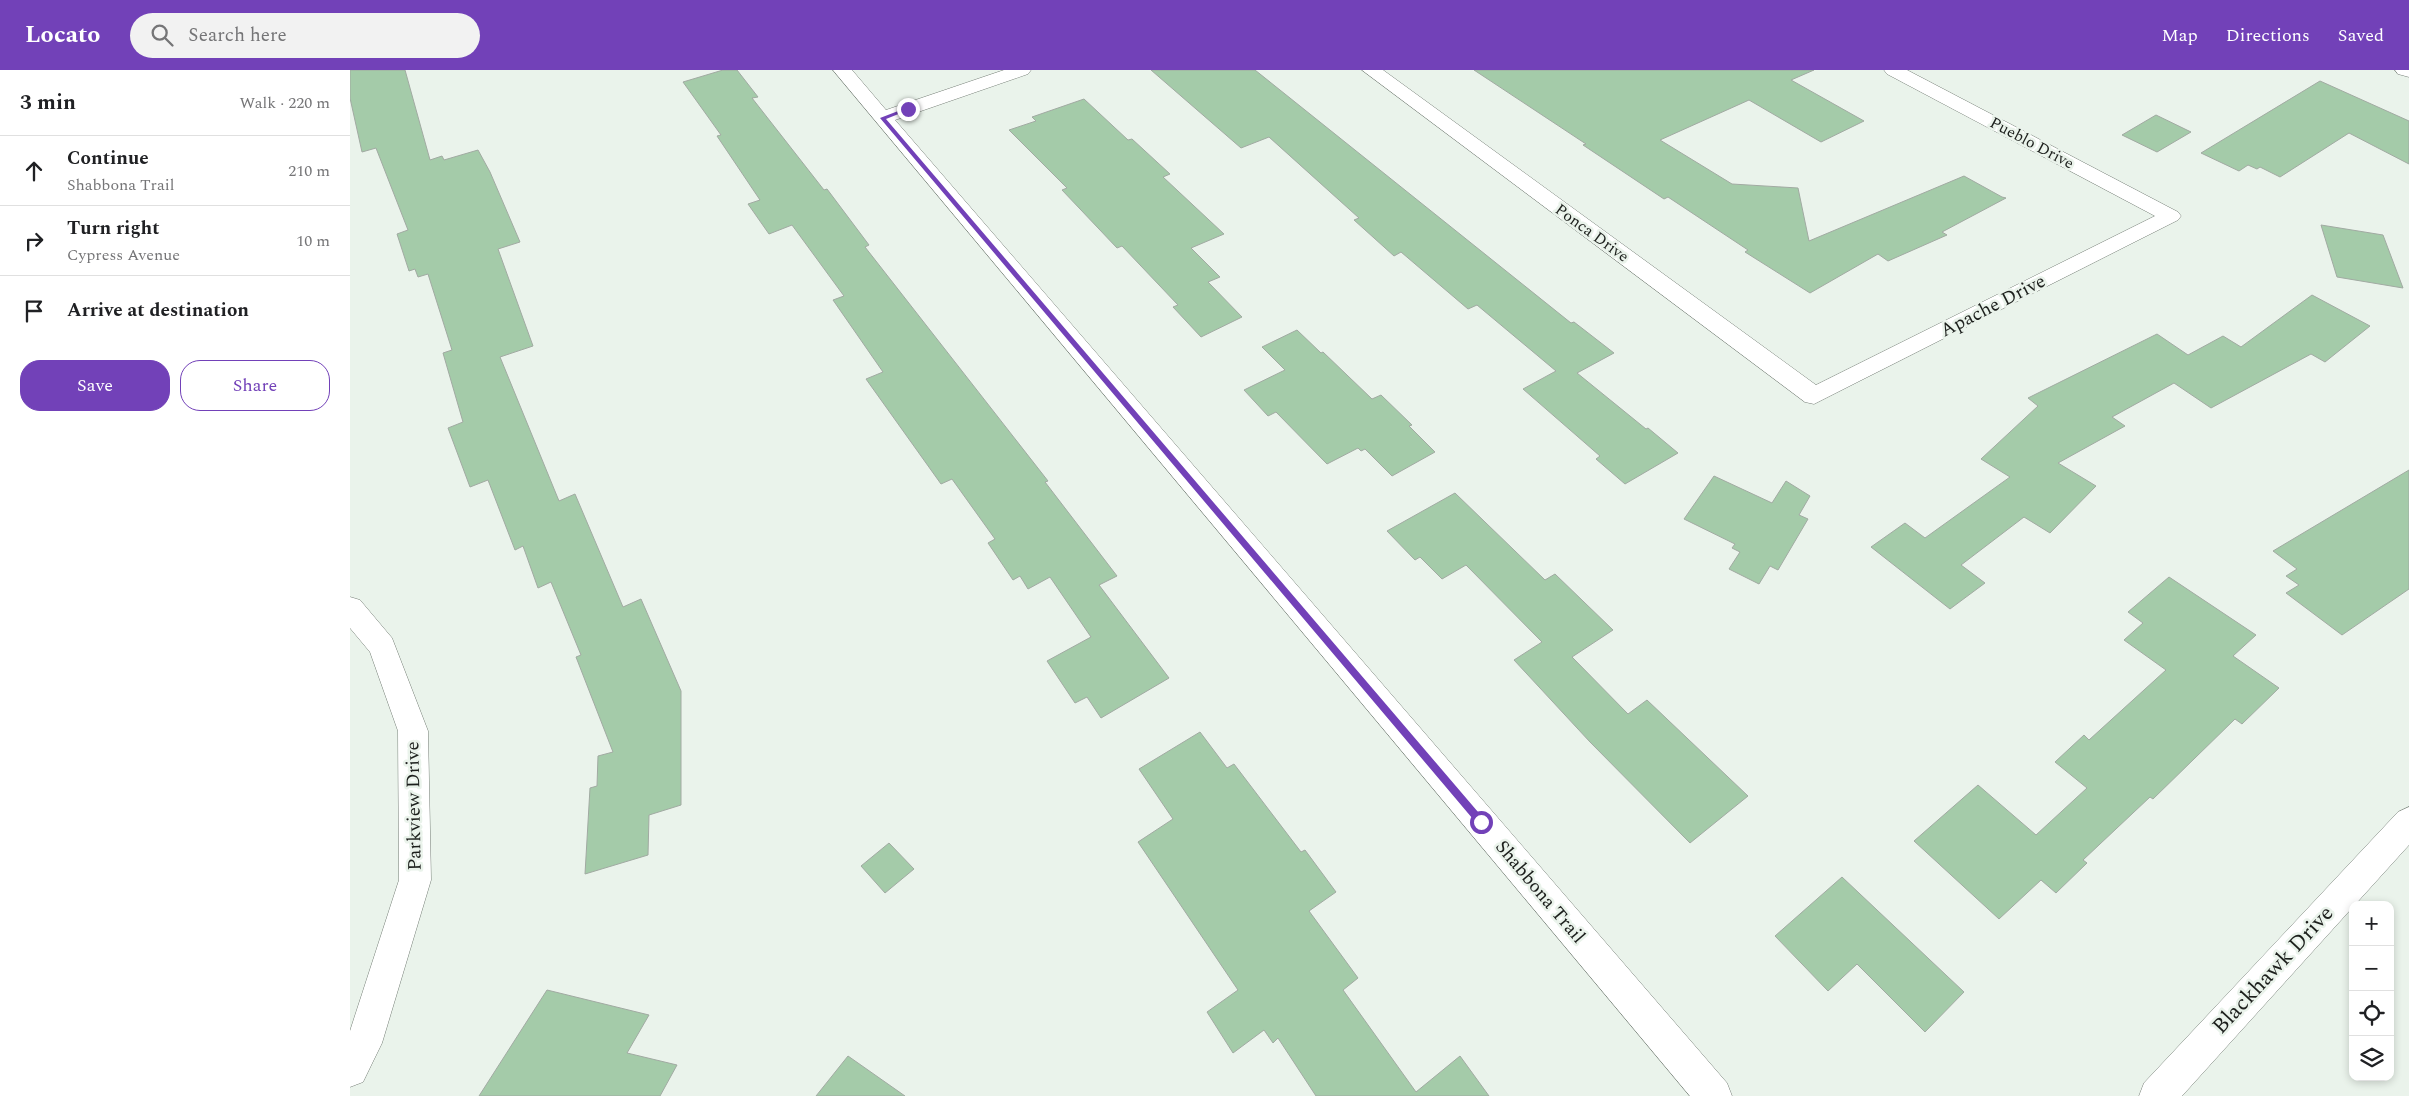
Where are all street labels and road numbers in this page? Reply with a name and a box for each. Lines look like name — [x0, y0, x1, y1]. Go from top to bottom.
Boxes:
street label: Pueblo Drive — [1986, 111, 2078, 175]
street label: Ponca Drive — [1550, 198, 1634, 268]
street label: Apache Drive — [1935, 267, 2051, 345]
street label: Parkview Drive — [398, 741, 430, 871]
street label: Shabbona Trail — [1488, 834, 1592, 950]
street label: Blackhawk Drive — [2204, 898, 2342, 1042]

